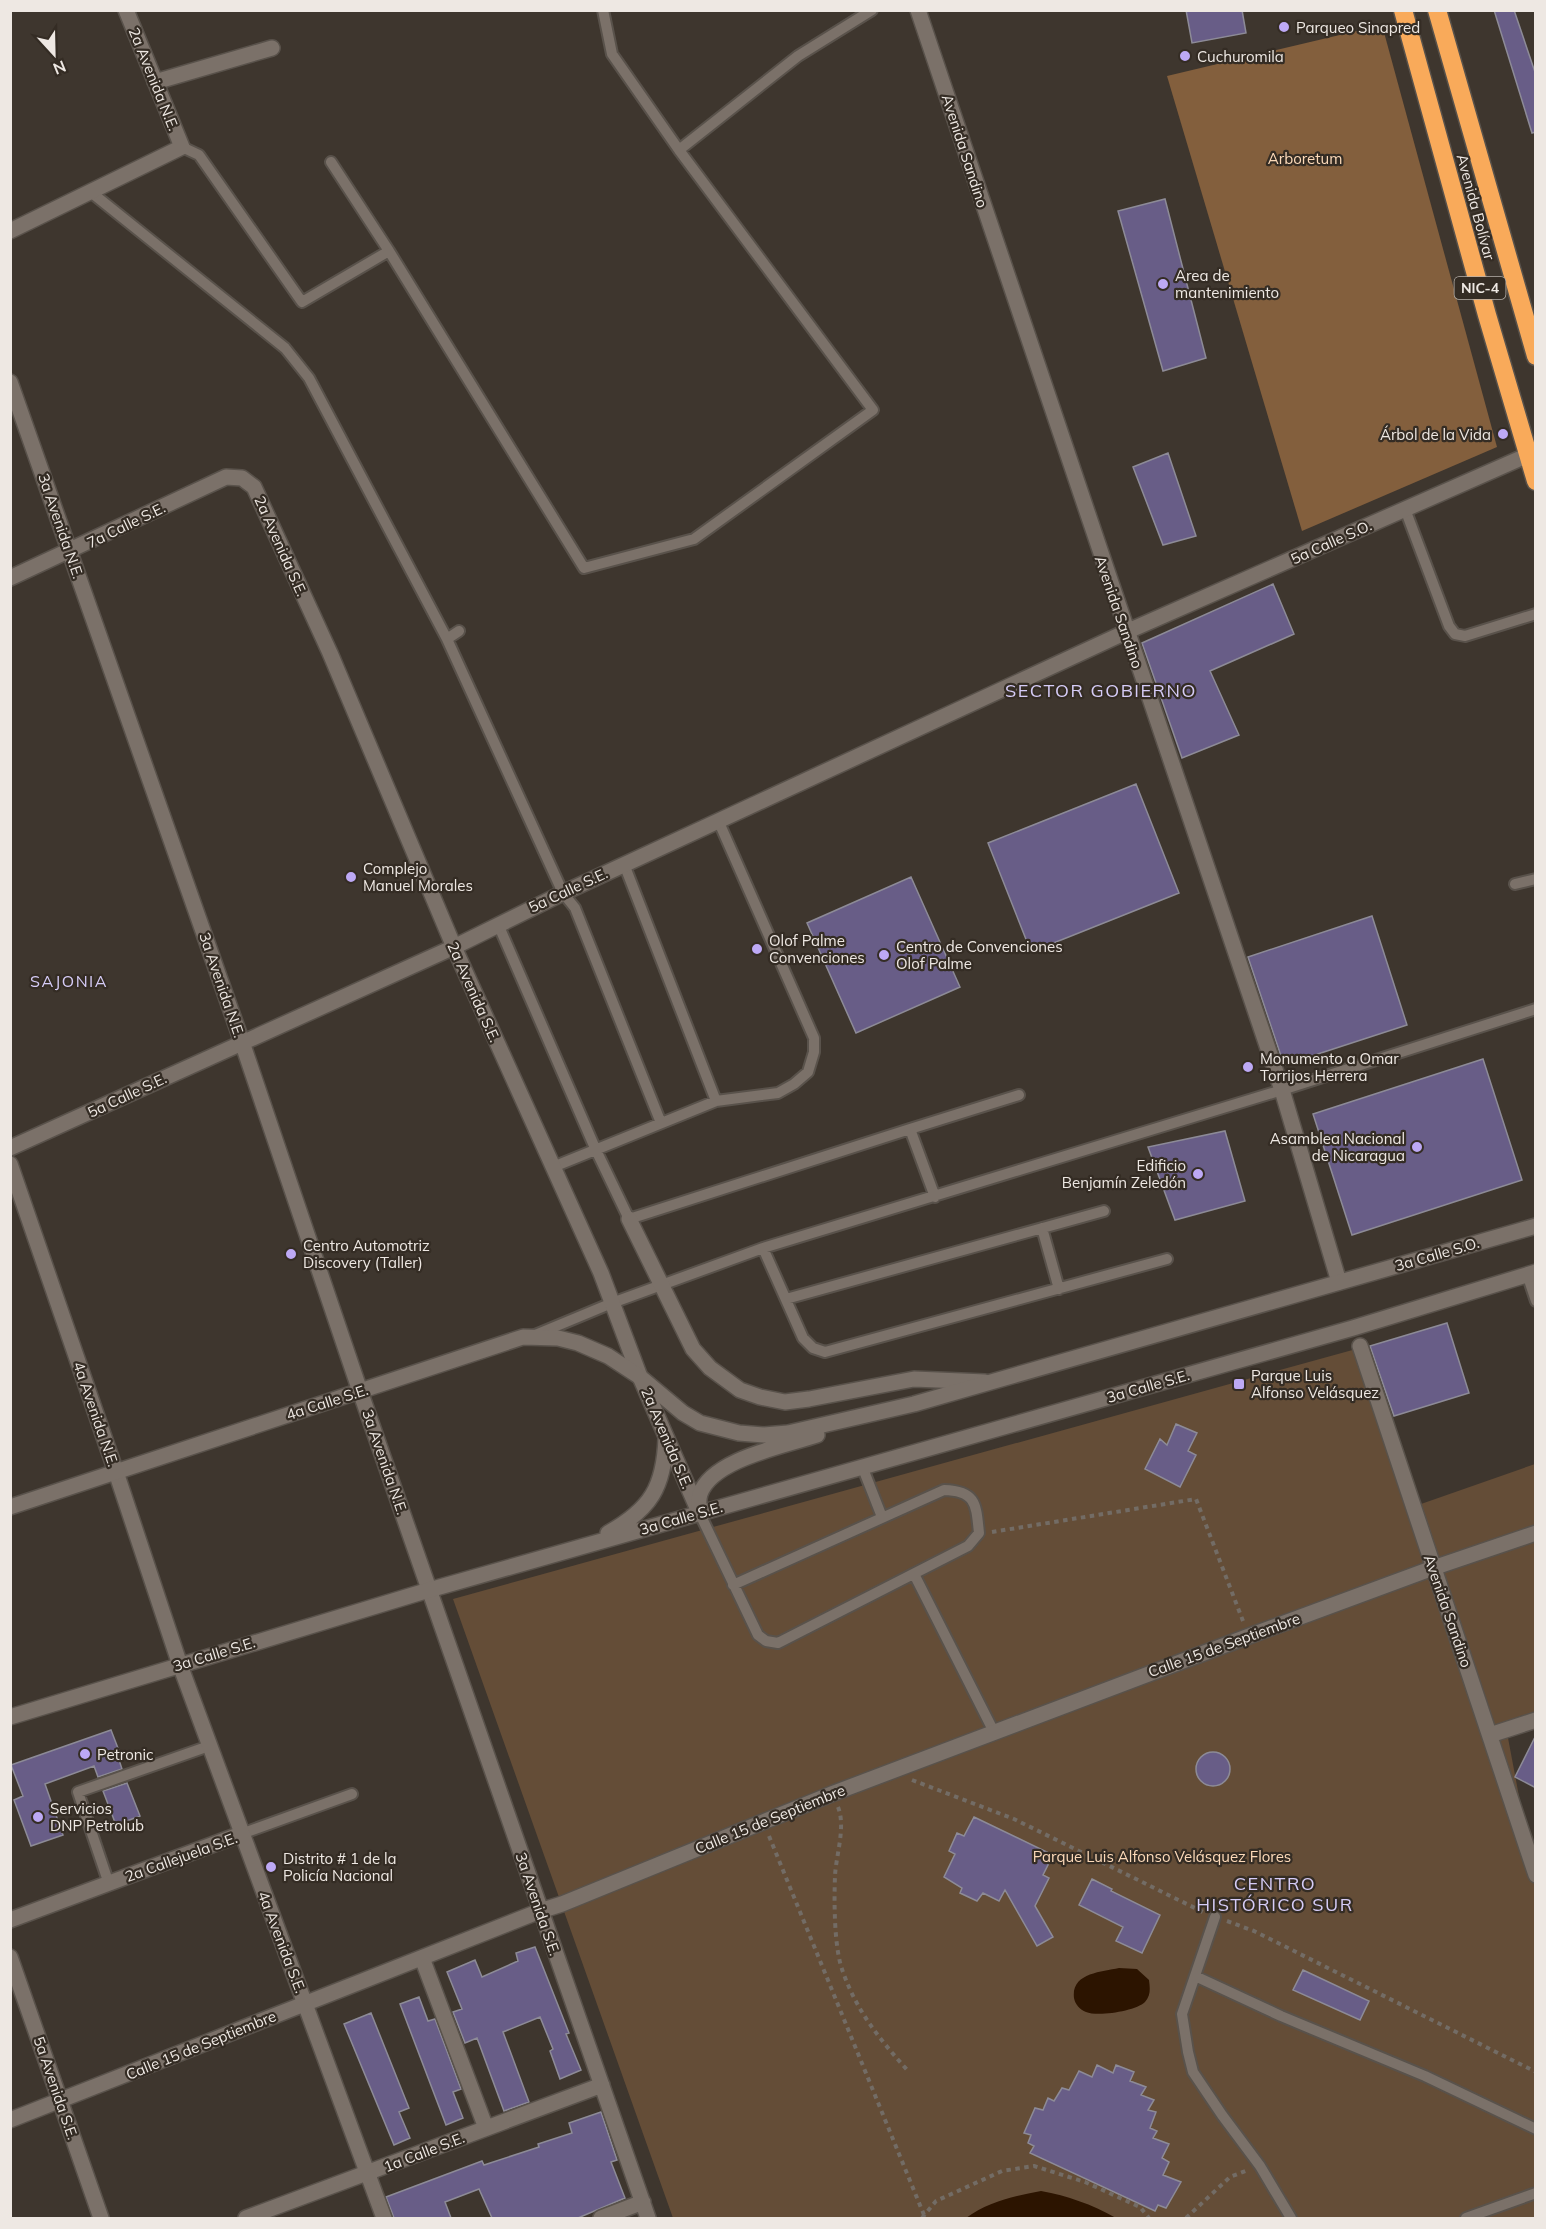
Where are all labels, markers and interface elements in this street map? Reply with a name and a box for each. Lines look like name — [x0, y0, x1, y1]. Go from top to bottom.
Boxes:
place label: Parqueo Sinapred — [1296, 18, 1420, 37]
marker: Parqueo Sinapred — [1277, 20, 1291, 34]
north arrow — [24, 24, 84, 84]
street label: 2a Avenida N.E. — [125, 25, 183, 133]
place label: Cuchuromila — [1197, 47, 1284, 66]
marker: Cuchuromila — [1178, 49, 1192, 63]
text: N — [50, 56, 69, 79]
street label: Avenida Sandino — [938, 92, 992, 210]
park label: Arboretum — [1268, 149, 1342, 168]
street label: Avenida Bolívar — [1453, 152, 1499, 263]
place label: Area de mantenimiento — [1175, 266, 1279, 302]
marker: Area de mantenimiento — [1156, 277, 1170, 291]
road number: NIC-4 — [1454, 277, 1506, 299]
place label: Árbol de la Vida — [1380, 425, 1491, 444]
marker: Árbol de la Vida — [1496, 427, 1510, 441]
street label: 3a Avenida N.E. — [34, 471, 88, 581]
street label: 2a Avenida S.E. — [250, 493, 312, 599]
street label: 7a Calle S.E. — [84, 498, 168, 552]
street label: 5a Calle S.O. — [1288, 516, 1374, 568]
street label: Avenida Sandino — [1091, 553, 1147, 671]
district label: SECTOR GOBIERNO — [1005, 679, 1197, 702]
place label: Complejo Manuel Morales — [363, 859, 473, 895]
street label: 5a Calle S.E. — [525, 863, 611, 917]
marker: Complejo Manuel Morales — [344, 870, 358, 884]
street label: 3a Avenida N.E. — [195, 930, 249, 1040]
place label: Olof Palme Convenciones — [769, 931, 865, 967]
place label: Centro de Convenciones Olof Palme — [896, 937, 1063, 973]
street label: 2a Avenida S.E. — [443, 939, 505, 1045]
marker: Olof Palme Convenciones — [750, 942, 764, 956]
marker: Centro de Convenciones Olof Palme — [877, 948, 891, 962]
district label: SAJONIA — [30, 971, 108, 991]
place label: Monumento a Omar Torrijos Herrera — [1260, 1049, 1399, 1085]
marker: Monumento a Omar Torrijos Herrera — [1241, 1060, 1255, 1074]
street label: 5a Calle S.E. — [84, 1068, 170, 1122]
place label: Asamblea Nacional de Nicaragua — [1270, 1129, 1405, 1165]
marker: Asamblea Nacional de Nicaragua — [1410, 1140, 1424, 1154]
place label: Edificio Benjamín Zeledón — [1062, 1156, 1186, 1192]
marker: Edificio Benjamín Zeledón — [1191, 1167, 1205, 1181]
street label: 3a Calle S.O. — [1393, 1233, 1481, 1275]
place label: Centro Automotriz Discovery (Taller) — [303, 1236, 430, 1272]
marker: Centro Automotriz Discovery (Taller) — [284, 1247, 298, 1261]
street label: 4a Avenida N.E. — [69, 1359, 123, 1469]
street label: 3a Calle S.E. — [1104, 1365, 1192, 1407]
place label: Parque Luis Alfonso Velásquez — [1251, 1366, 1379, 1402]
marker: Parque Luis Alfonso Velásquez — [1232, 1377, 1246, 1391]
street label: 4a Calle S.E. — [284, 1380, 370, 1424]
street label: 2a Avenida S.E. — [637, 1385, 697, 1491]
street label: 3a Avenida N.E. — [358, 1407, 412, 1517]
street label: 3a Calle S.E. — [637, 1497, 725, 1539]
street label: Avenida Sandino — [1420, 1552, 1476, 1670]
street label: Calle 15 de Septiembre — [1145, 1609, 1303, 1681]
street label: 3a Calle S.E. — [171, 1632, 257, 1676]
place label: Petronic — [97, 1745, 154, 1764]
marker: Petronic — [78, 1747, 92, 1761]
street label: Calle 15 de Septiembre — [692, 1780, 848, 1858]
place label: Servicios DNP Petrolub — [50, 1799, 144, 1835]
marker: Servicios DNP Petrolub — [31, 1810, 45, 1824]
street label: 2a Callejuela S.E. — [122, 1828, 240, 1886]
park label: Parque Luis Alfonso Velásquez Flores — [1033, 1847, 1291, 1866]
place label: Distrito # 1 de la Policía Nacional — [283, 1849, 397, 1885]
street label: 3a Avenida S.E. — [511, 1850, 565, 1958]
marker: Distrito # 1 de la Policía Nacional — [264, 1860, 278, 1874]
district label: CENTRO HISTÓRICO SUR — [1196, 1872, 1354, 1916]
street label: 4a Avenida S.E. — [254, 1888, 310, 1996]
street label: Calle 15 de Septiembre — [123, 2006, 279, 2084]
street label: 5a Avenida S.E. — [29, 2034, 83, 2142]
street label: 1a Calle S.E. — [381, 2128, 467, 2176]

